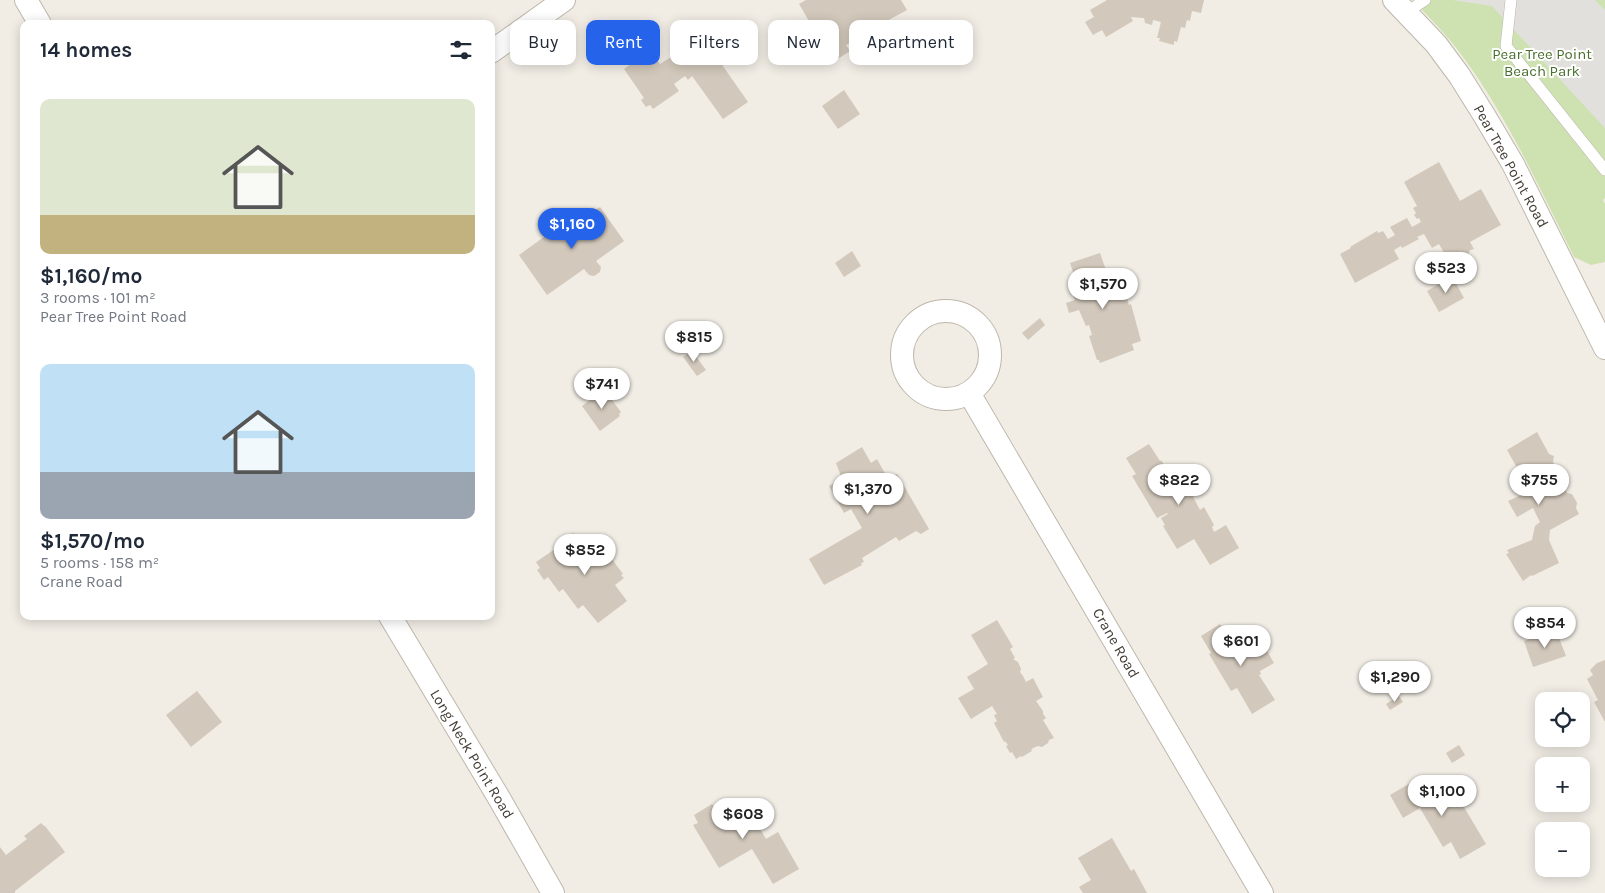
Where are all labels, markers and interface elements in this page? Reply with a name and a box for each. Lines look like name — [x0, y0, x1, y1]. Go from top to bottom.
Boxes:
chip: Buy — [510, 20, 576, 65]
chip: Rent — [586, 20, 660, 65]
chip: Filters — [670, 20, 758, 65]
chip: New — [768, 20, 839, 65]
chip: Apartment — [849, 20, 973, 65]
icon: filters — [447, 36, 475, 64]
text: 14 homes — [40, 38, 132, 62]
park label: Pear Tree Point Beach Park — [1492, 45, 1592, 80]
street label: Pear Tree Point Road — [1470, 101, 1552, 231]
icon: home — [213, 132, 303, 222]
pin: $1,160 — [531, 208, 613, 250]
text: $1,160 — [549, 214, 595, 233]
pin: $523 — [1416, 252, 1476, 294]
text: $523 — [1426, 258, 1466, 277]
text: $1,160/mo — [40, 264, 143, 288]
pin: $1,570 — [1062, 268, 1144, 310]
text: $1,570 — [1079, 274, 1127, 293]
text: 3 rooms · 101 m² — [40, 288, 156, 307]
text: Pear Tree Point Road — [40, 307, 187, 326]
pin: $815 — [664, 320, 724, 363]
text: $815 — [676, 327, 712, 346]
pin: $741 — [572, 368, 632, 410]
text: $741 — [585, 374, 619, 393]
icon: home — [213, 397, 303, 487]
pin: $822 — [1149, 464, 1209, 506]
pin: $755 — [1509, 464, 1569, 506]
text: $822 — [1159, 470, 1199, 489]
text: $755 — [1520, 470, 1558, 489]
pin: $1,370 — [827, 472, 909, 515]
text: $1,370 — [844, 479, 892, 498]
text: $1,570/mo — [40, 529, 145, 553]
pin: $852 — [555, 534, 615, 576]
text: $852 — [565, 540, 605, 559]
text: 5 rooms · 158 m² — [40, 553, 159, 572]
text: Crane Road — [40, 572, 123, 591]
street label: Crane Road — [1089, 605, 1143, 681]
pin: $854 — [1515, 606, 1575, 649]
text: $854 — [1525, 613, 1565, 632]
pin: $601 — [1211, 624, 1271, 667]
text: $601 — [1223, 631, 1259, 650]
pin: $1,290 — [1354, 660, 1436, 703]
text: $1,290 — [1370, 667, 1420, 686]
street label: Long Neck Point Road — [426, 686, 518, 822]
map controls — [1535, 692, 1590, 877]
button: locate — [1535, 692, 1590, 747]
button: + — [1535, 757, 1590, 812]
pin: $1,100 — [1401, 774, 1483, 817]
text: $1,100 — [1419, 781, 1465, 800]
pin: $608 — [713, 798, 773, 840]
text: $608 — [722, 804, 764, 823]
button: − — [1535, 822, 1590, 877]

